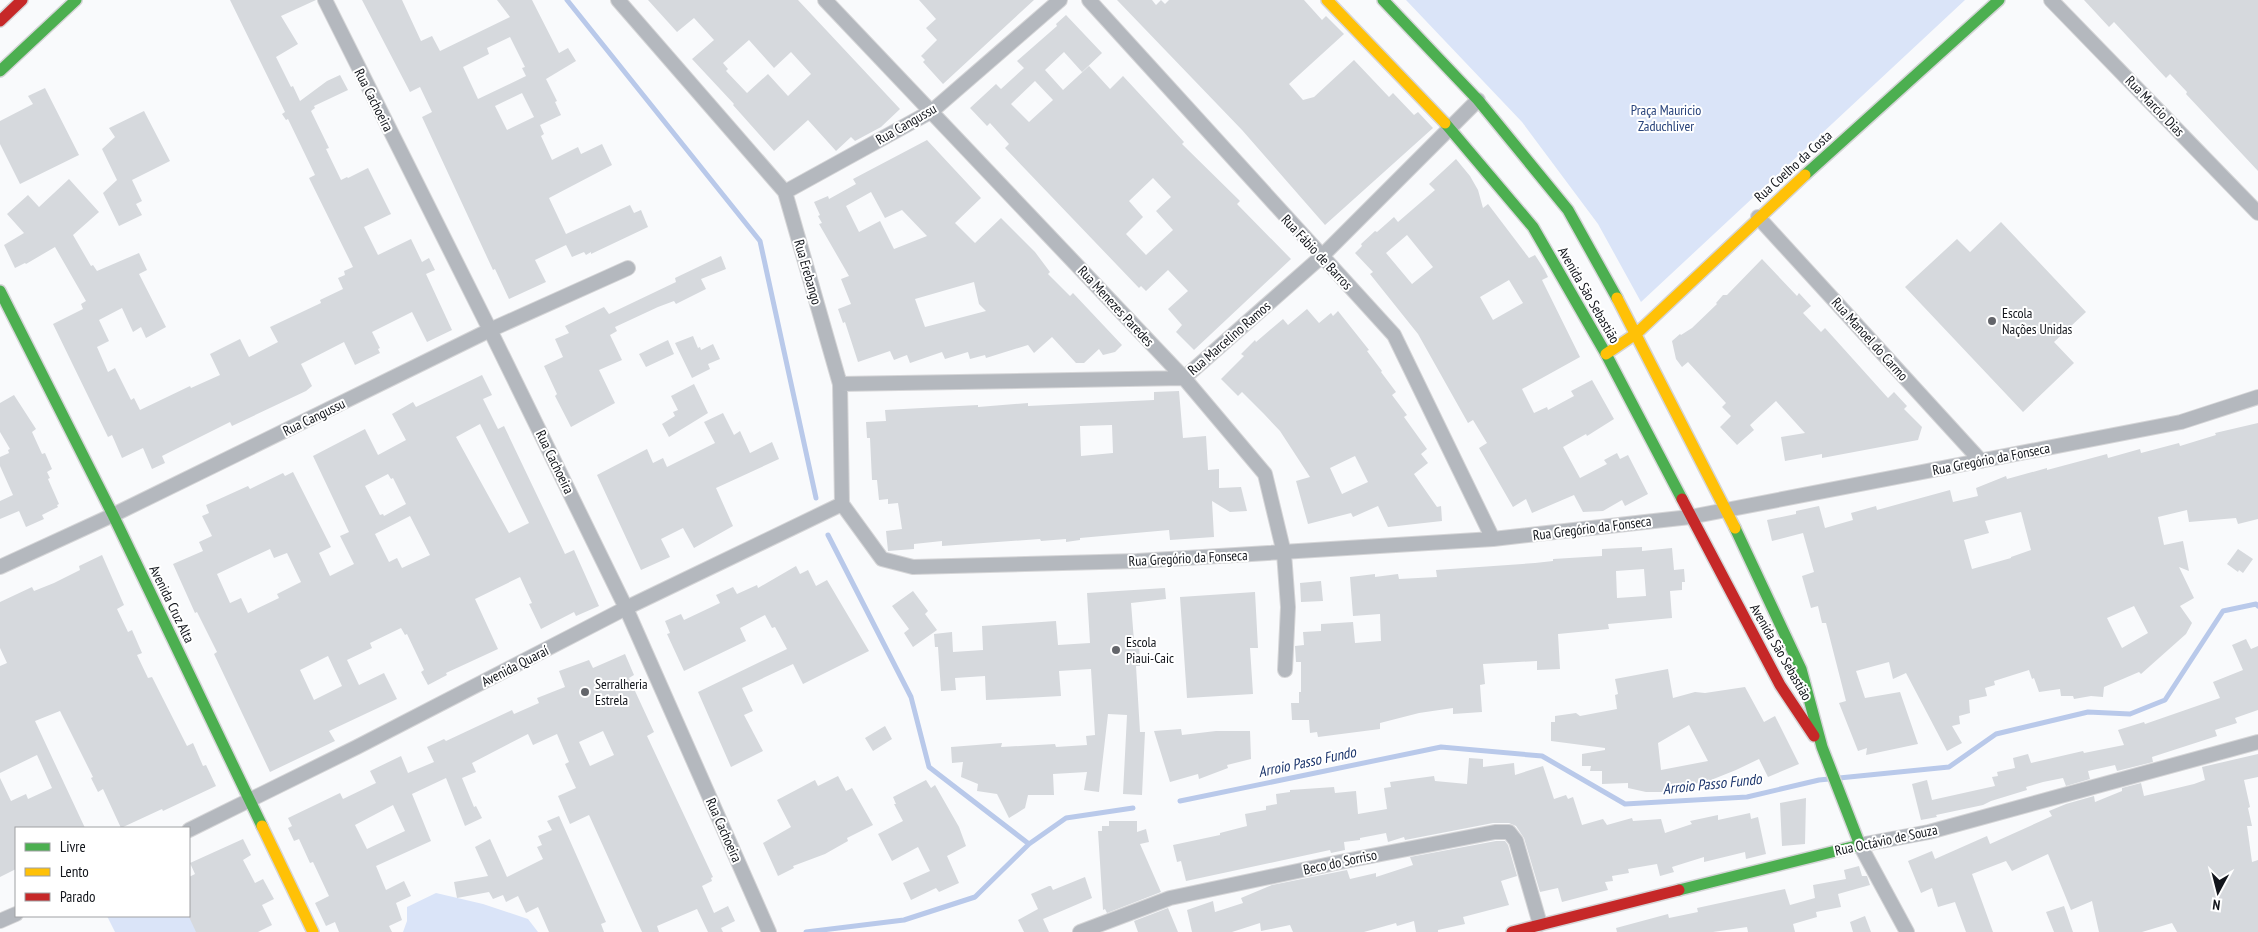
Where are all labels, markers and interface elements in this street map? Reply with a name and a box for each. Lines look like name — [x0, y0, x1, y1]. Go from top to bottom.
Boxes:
street label: Rua Cachoeira — [350, 65, 398, 135]
street label: Rua Marcio Dias — [2122, 72, 2189, 140]
street label: Rua Cangussu — [872, 99, 940, 149]
park label: Praça Mauricio Zaduchliver — [1631, 101, 1701, 135]
street label: Rua Coelho da Costa — [1750, 126, 1836, 206]
street label: Rua Fábio de Barros — [1278, 211, 1357, 294]
street label: Rua Erebango — [790, 237, 826, 307]
street label: Avenida São Sebastião — [1554, 243, 1624, 347]
street label: Rua Menezes Paredes — [1074, 262, 1158, 350]
street label: Rua Manoel do Carmo — [1828, 294, 1912, 384]
street label: Rua Marcelino Ramos — [1184, 297, 1274, 379]
place label: Escola Nações Unidas — [2002, 304, 2073, 338]
marker: Escola Nações Unidas — [1986, 315, 1998, 327]
street label: Rua Cangussu — [280, 394, 348, 440]
street label: Rua Cachoeira — [532, 427, 578, 497]
street label: Rua Gregório da Fonseca — [1931, 439, 2051, 479]
street label: Rua Gregório da Fonseca — [1532, 512, 1652, 544]
street label: Rua Gregório da Fonseca — [1128, 546, 1248, 570]
street label: Avenida Cruz Alta — [145, 562, 199, 646]
street label: Avenida São Sebastião — [1746, 600, 1816, 704]
place label: Escola Piaui-Caic — [1126, 633, 1174, 667]
street label: Avenida Quaraí — [478, 641, 552, 691]
marker: Escola Piaui-Caic — [1110, 644, 1122, 656]
place label: Serralheria Estrela — [595, 675, 648, 709]
marker: Serralheria Estrela — [579, 686, 591, 698]
water label: Arroio Passo Fundo — [1256, 742, 1359, 781]
water label: Arroio Passo Fundo — [1662, 769, 1764, 798]
street label: Rua Cachoeira — [702, 795, 746, 865]
street label: Rua Octávio de Souza — [1833, 820, 1939, 860]
legend — [15, 827, 190, 917]
text: Livre — [60, 837, 86, 856]
street label: Beco do Sorriso — [1302, 845, 1378, 879]
text: Lento — [60, 862, 89, 881]
north arrow — [2193, 867, 2243, 917]
text: Parado — [60, 887, 95, 906]
text: N — [2212, 896, 2221, 914]

